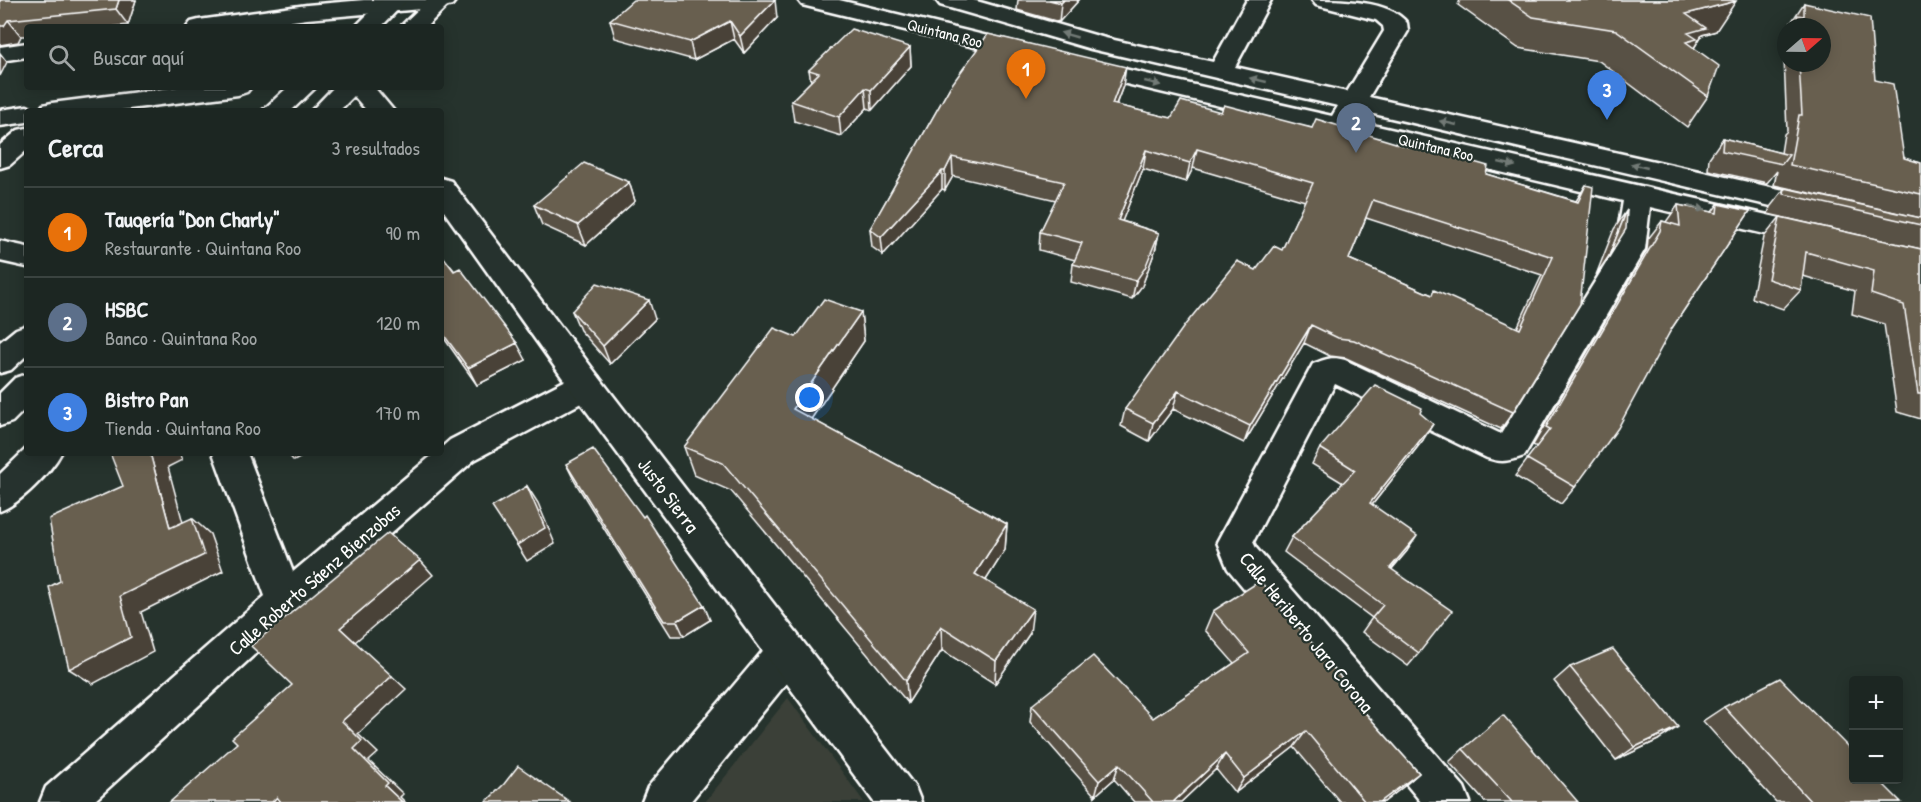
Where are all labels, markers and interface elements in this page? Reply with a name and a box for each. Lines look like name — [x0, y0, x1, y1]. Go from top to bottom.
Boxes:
street label: Quintana Roo — [905, 13, 985, 53]
north arrow — [1777, 18, 1831, 72]
search box — [24, 24, 444, 90]
one-way arrow — [1059, 30, 1077, 39]
icon: search — [45, 41, 78, 74]
text: Buscar aquí — [93, 42, 185, 72]
pin: 1 — [1006, 50, 1046, 99]
pin: 3 — [1588, 70, 1626, 120]
one-way arrow — [1249, 74, 1267, 84]
one-way arrow — [1144, 78, 1162, 88]
pin: 2 — [1336, 104, 1376, 153]
one-way arrow — [1439, 118, 1458, 127]
street label: Quintana Roo — [1396, 128, 1476, 166]
text: Cerca — [48, 130, 103, 165]
text: 3 resultados — [331, 134, 420, 161]
one-way arrow — [1498, 159, 1516, 169]
one-way arrow — [1629, 161, 1648, 170]
one-way arrow — [1688, 203, 1706, 213]
text: Tauqería "Don Charly" — [105, 204, 280, 234]
text: 1 — [64, 219, 71, 246]
text: 90 m — [386, 219, 420, 246]
text: Restaurante · Quintana Roo — [105, 234, 301, 261]
text: HSBC — [105, 294, 149, 324]
text: 2 — [63, 309, 72, 336]
text: 120 m — [376, 309, 420, 336]
text: Banco · Quintana Roo — [105, 324, 257, 351]
your location — [795, 383, 824, 412]
text: Bistro Pan — [105, 384, 189, 414]
text: 3 — [63, 399, 72, 426]
text: 170 m — [376, 399, 420, 426]
text: Tienda · Quintana Roo — [105, 414, 261, 441]
street label: Justo Sierra — [632, 452, 706, 538]
street label: Calle Roberto Sáenz Bienzobas — [222, 497, 406, 661]
street label: Calle Heriberto Jara Corona — [1234, 546, 1381, 718]
map controls — [1849, 676, 1903, 784]
button: + — [1849, 676, 1903, 730]
button: − — [1849, 730, 1903, 784]

